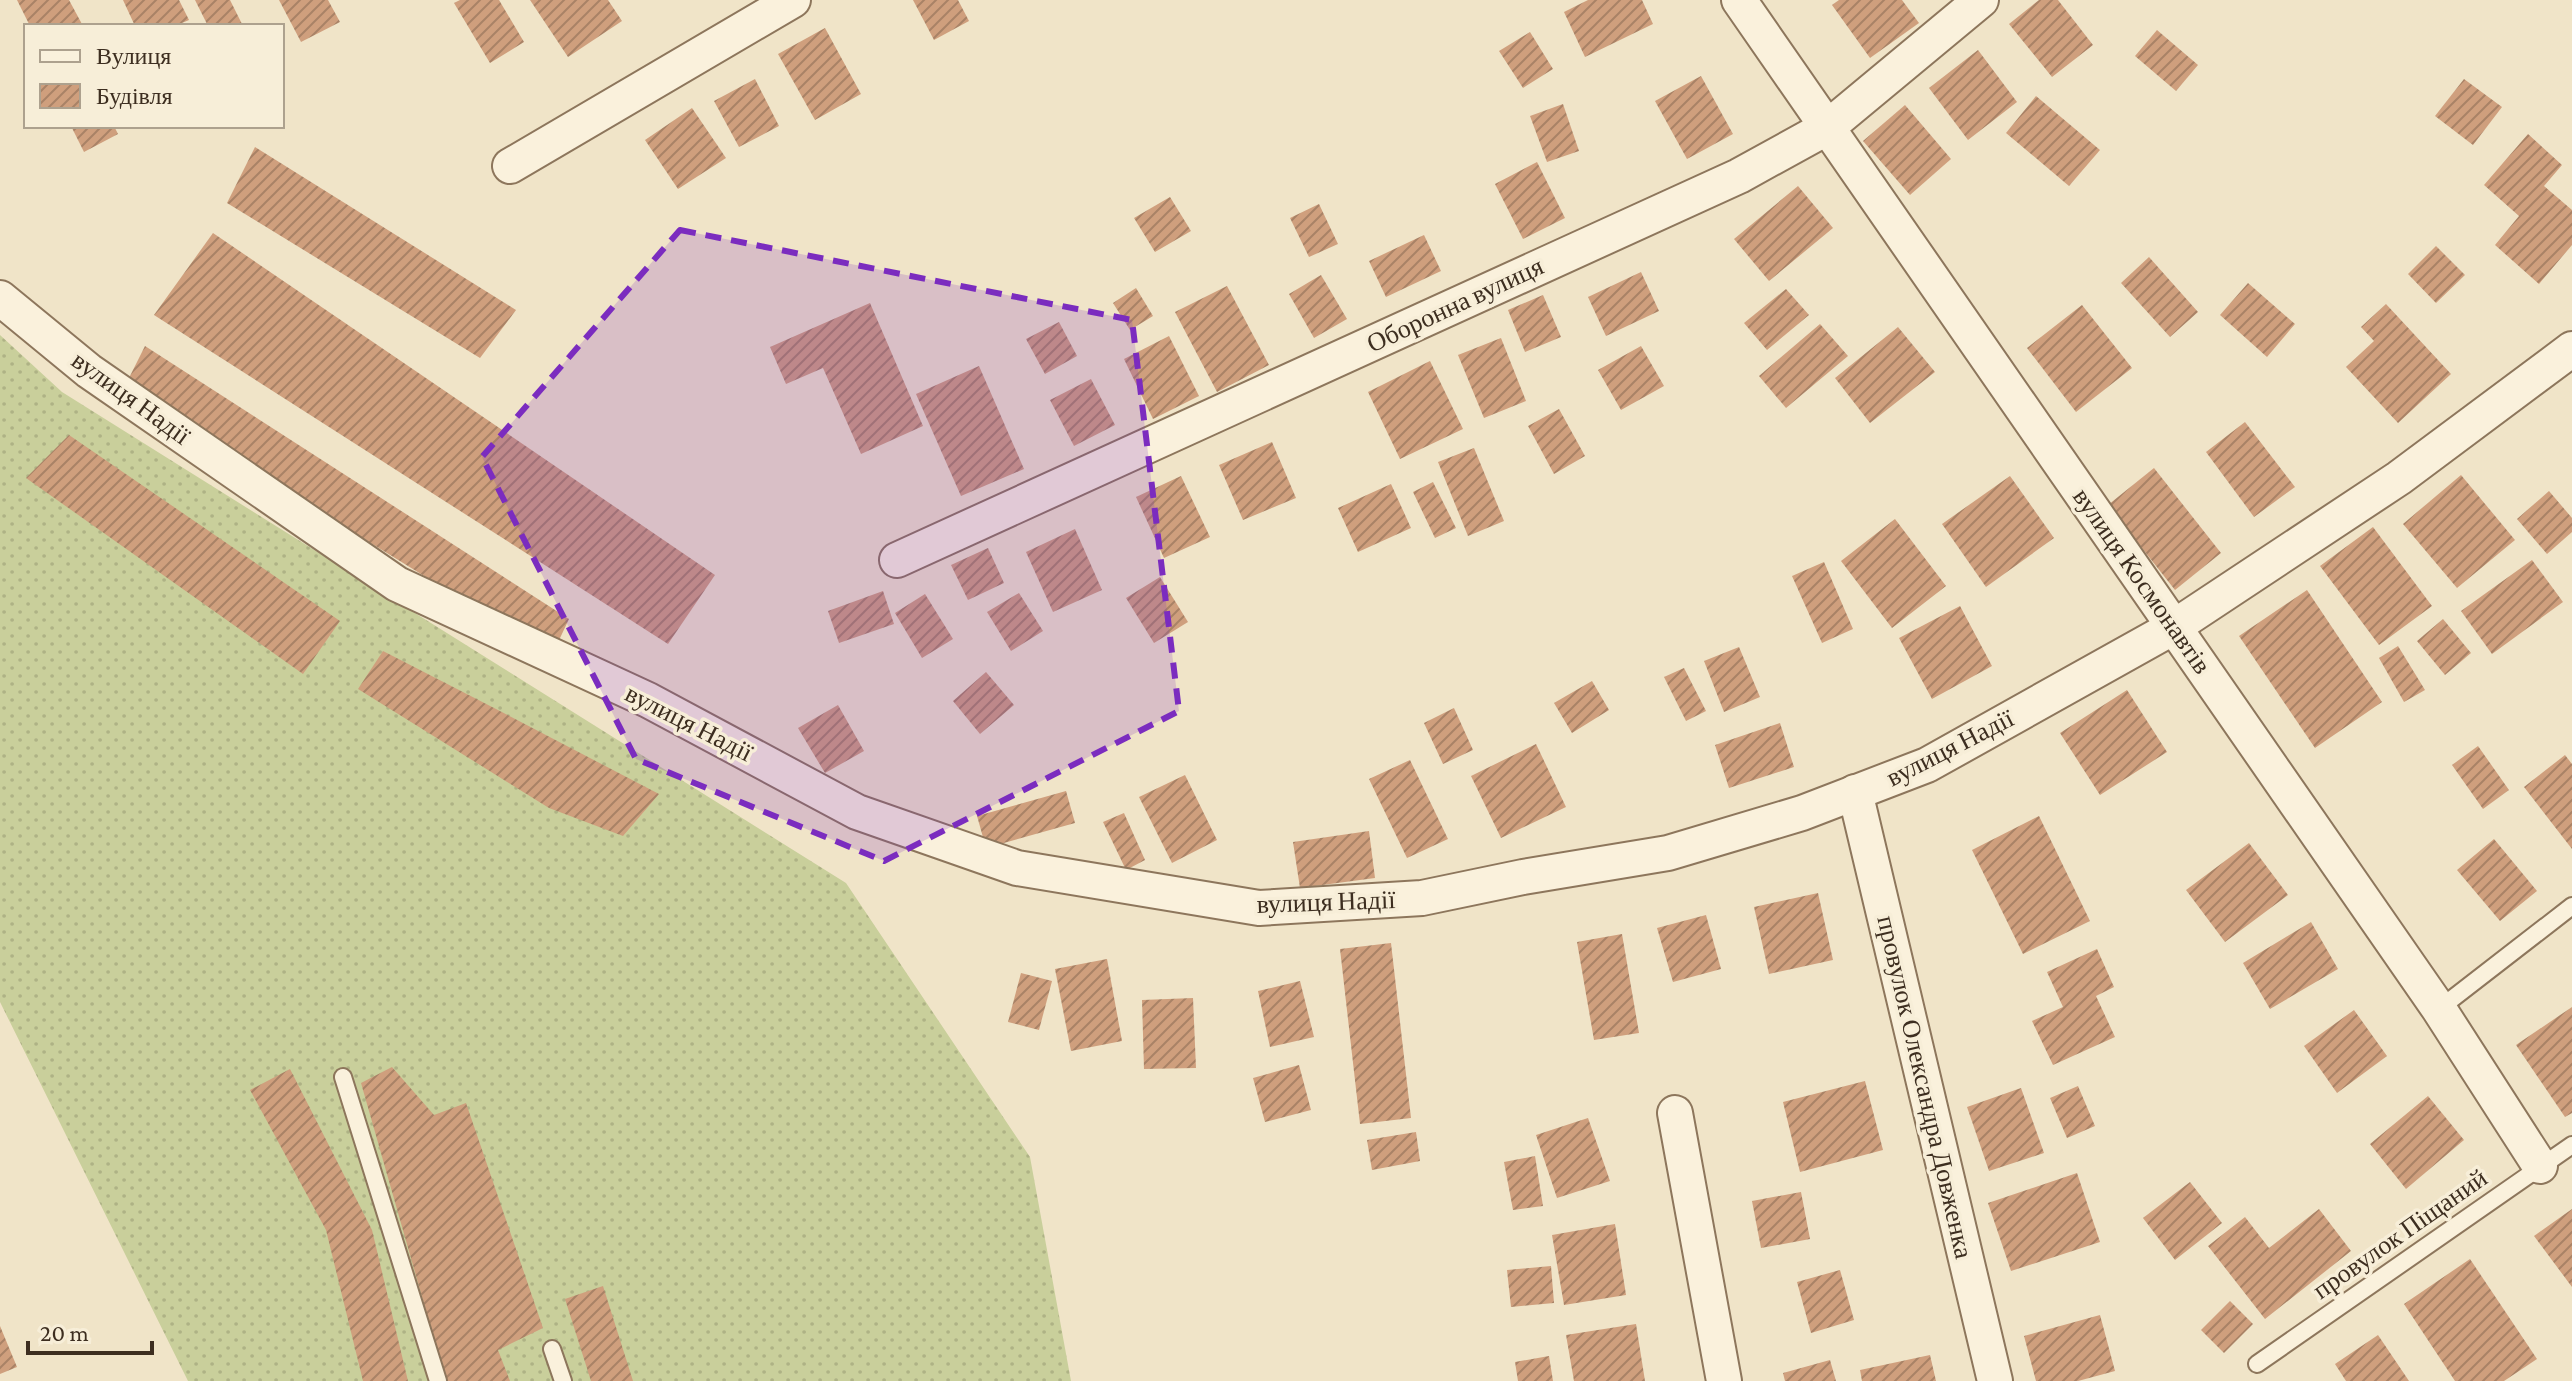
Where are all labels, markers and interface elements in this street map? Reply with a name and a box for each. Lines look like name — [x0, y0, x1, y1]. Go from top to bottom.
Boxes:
legend — [24, 24, 284, 128]
text: Вулиця — [96, 42, 171, 69]
text: Будівля — [96, 82, 173, 109]
street label: Оборонна вулиця — [1362, 251, 1548, 359]
street label: вулиця Надії — [66, 345, 196, 451]
street label: вулиця Космонавтів — [2067, 483, 2217, 679]
street label: вулиця Надії — [621, 679, 758, 768]
street label: вулиця Надії — [1882, 703, 2019, 792]
street label: вулиця Надії — [1256, 885, 1397, 919]
street label: провулок Олександра Довженка — [1871, 913, 1979, 1262]
street label: провулок Піщаний — [2307, 1163, 2493, 1305]
scale bar — [28, 1305, 152, 1355]
text: 20 m — [40, 1319, 89, 1346]

